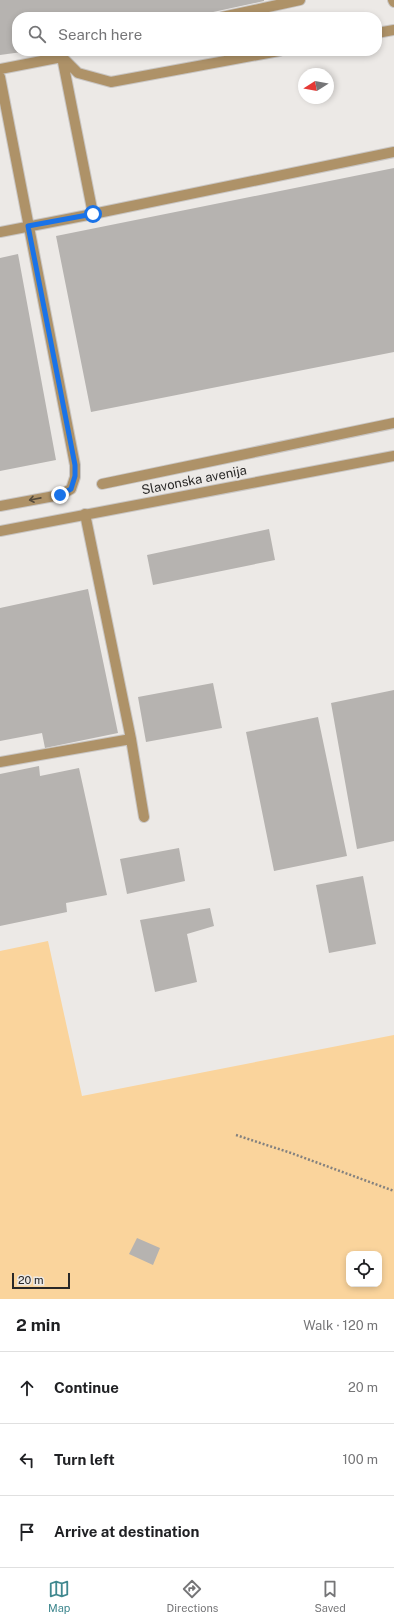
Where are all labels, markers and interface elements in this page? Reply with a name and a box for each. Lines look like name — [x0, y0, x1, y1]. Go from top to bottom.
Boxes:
search box — [12, 12, 382, 56]
icon: search — [26, 23, 48, 45]
text: Search here — [58, 26, 142, 43]
north arrow — [298, 68, 334, 104]
route start — [84, 205, 102, 223]
street label: Slavonska avenija — [140, 462, 248, 498]
route end — [51, 486, 69, 504]
one-way arrow — [29, 496, 42, 504]
map controls — [346, 1251, 382, 1287]
button: locate — [346, 1251, 382, 1287]
scale bar — [12, 1271, 70, 1290]
text: 20 m — [18, 1274, 43, 1286]
text: 2 min — [16, 1315, 61, 1335]
text: Walk · 120 m — [303, 1318, 378, 1333]
icon: ahead — [16, 1377, 38, 1399]
text: Continue — [54, 1379, 119, 1396]
text: 20 m — [348, 1380, 378, 1395]
icon: left — [16, 1449, 38, 1471]
text: Turn left — [54, 1451, 115, 1468]
text: 100 m — [342, 1452, 378, 1467]
icon: arrive — [16, 1521, 38, 1543]
text: Arrive at destination — [54, 1523, 199, 1540]
tab: Map — [48, 1578, 70, 1614]
tab: Directions — [167, 1578, 218, 1614]
tab: Saved — [314, 1578, 346, 1614]

